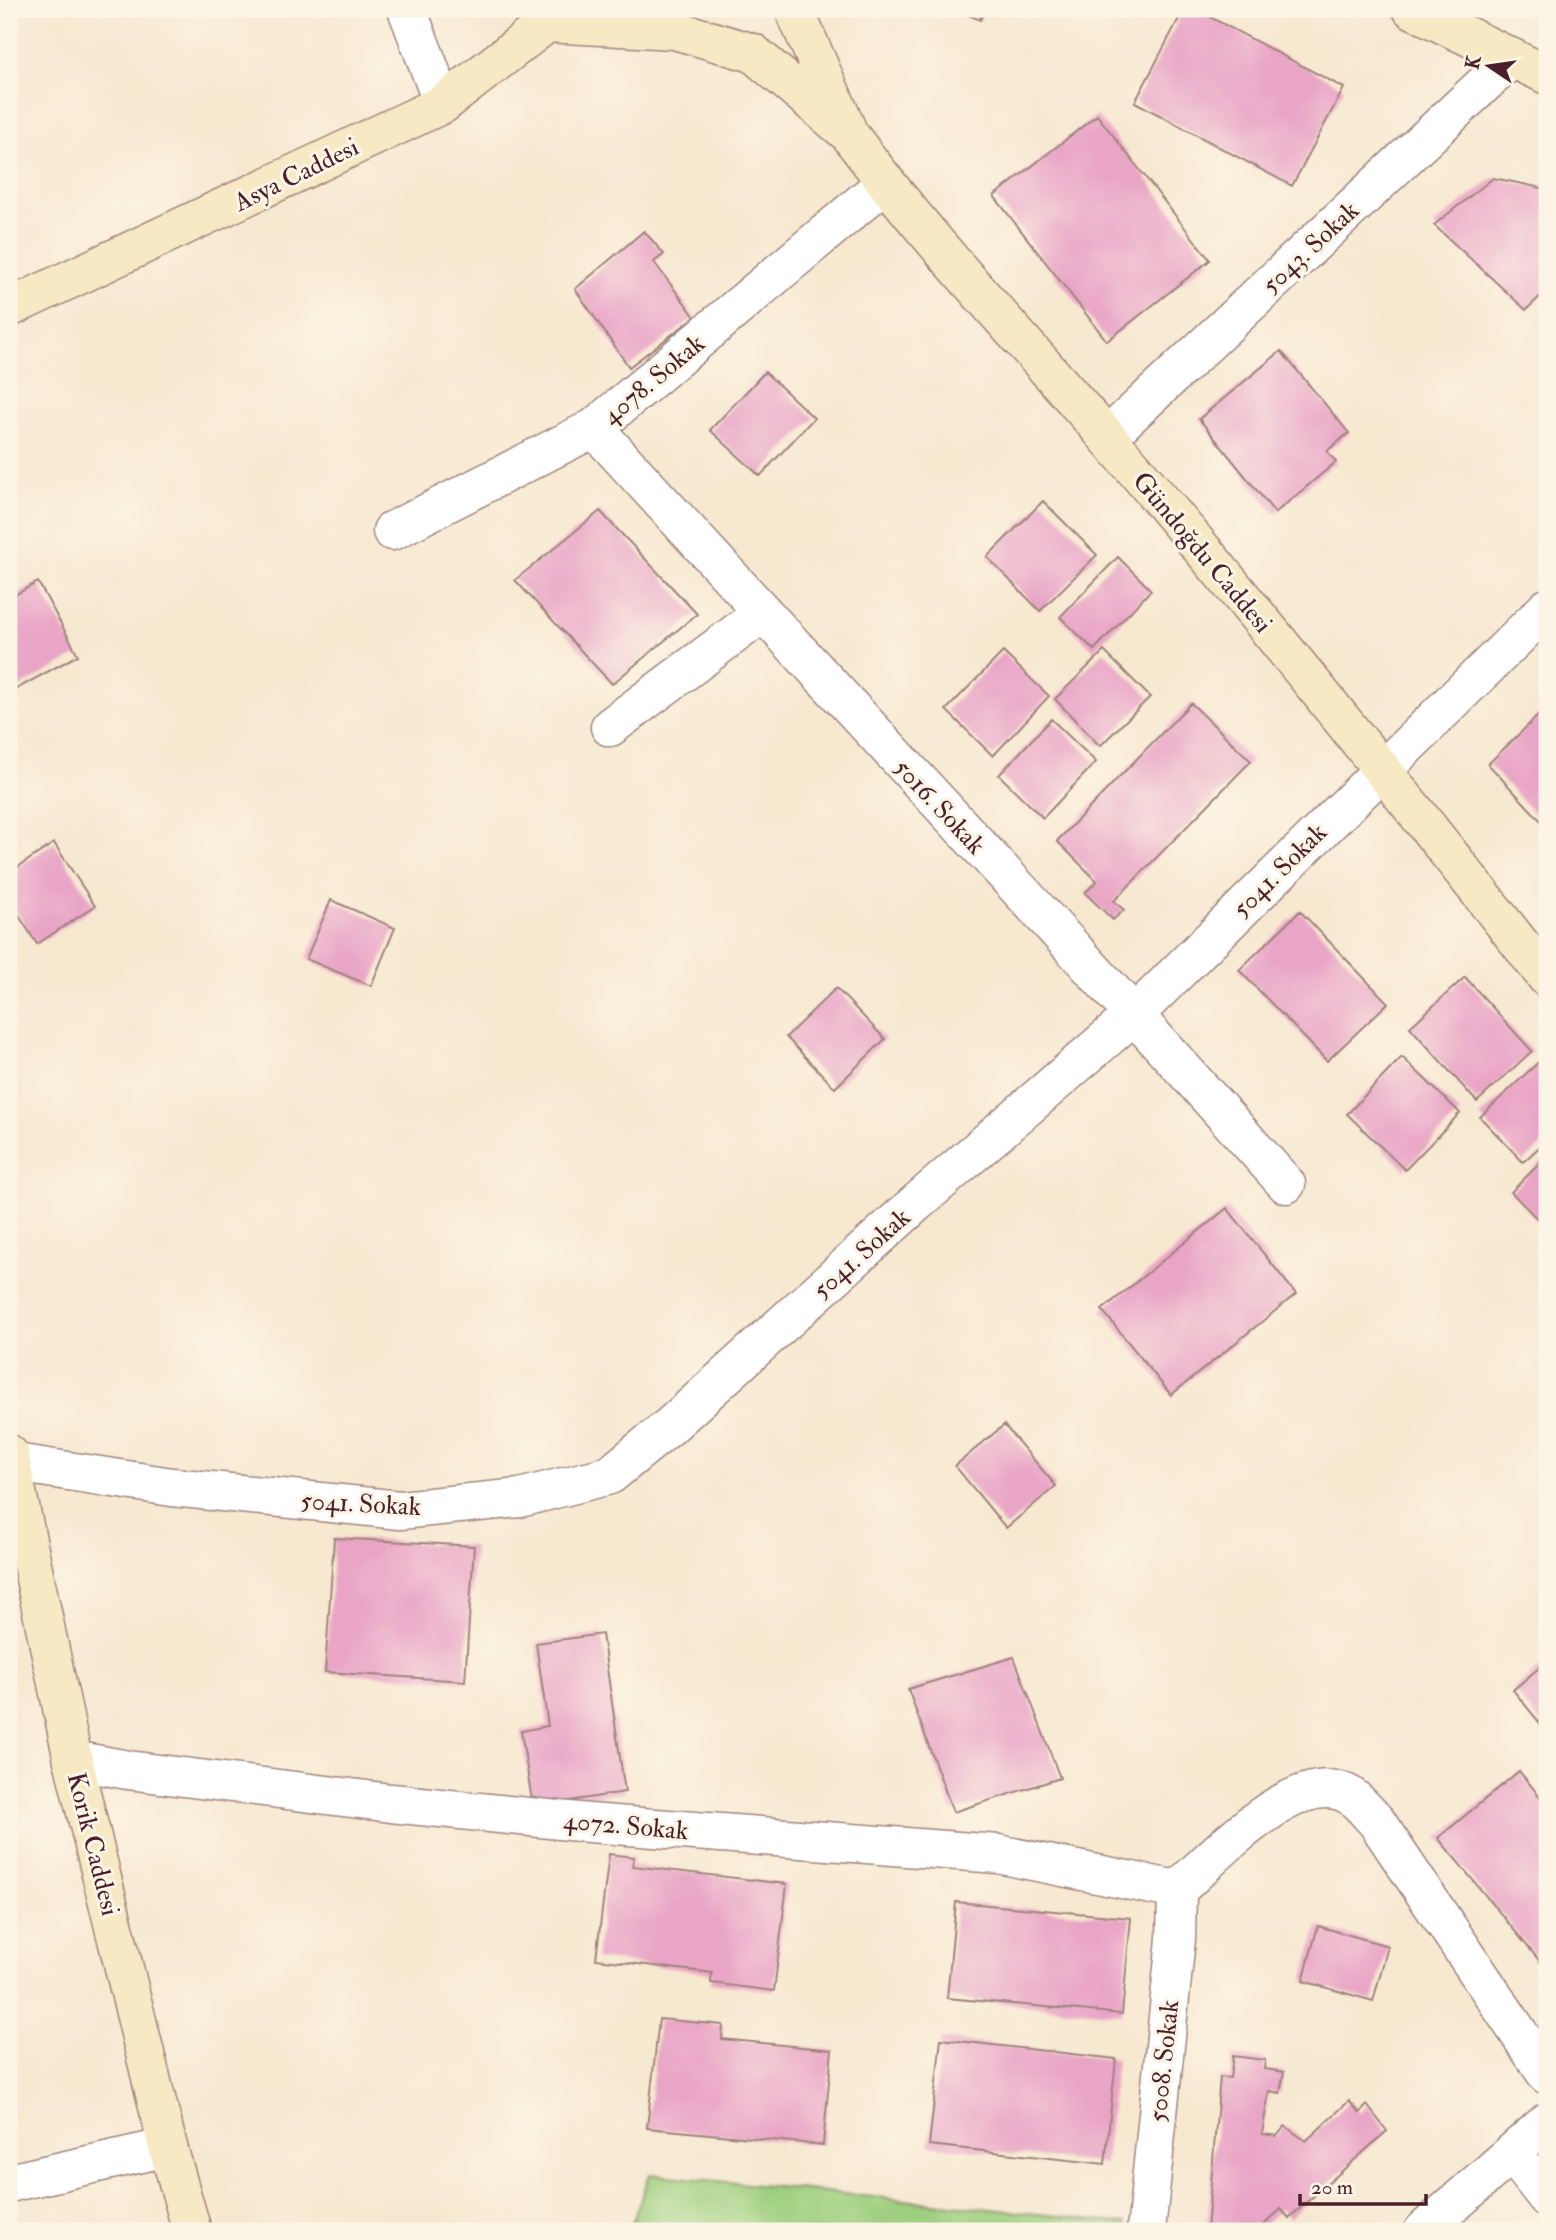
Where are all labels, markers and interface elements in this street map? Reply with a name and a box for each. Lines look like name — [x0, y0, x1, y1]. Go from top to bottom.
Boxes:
north arrow — [1454, 32, 1524, 102]
text: K — [1460, 53, 1487, 72]
street label: Asya Caddesi — [228, 131, 364, 219]
street label: 5043. Sokak — [1255, 194, 1366, 301]
street label: 4078. Sokak — [596, 327, 712, 432]
street label: Gündoğdu Caddesi — [1126, 466, 1279, 640]
street label: 5016. Sokak — [887, 752, 992, 862]
street label: 5041. Sokak — [1226, 816, 1334, 925]
street label: 5041. Sokak — [806, 1201, 918, 1306]
street label: 5041. Sokak — [300, 1485, 422, 1523]
street label: Korik Caddesi — [60, 1769, 126, 1919]
street label: 4072. Sokak — [562, 1805, 690, 1847]
street label: 5008. Sokak — [1142, 1998, 1186, 2124]
scale bar — [1300, 2163, 1426, 2207]
text: 20 m — [1311, 2174, 1353, 2201]

